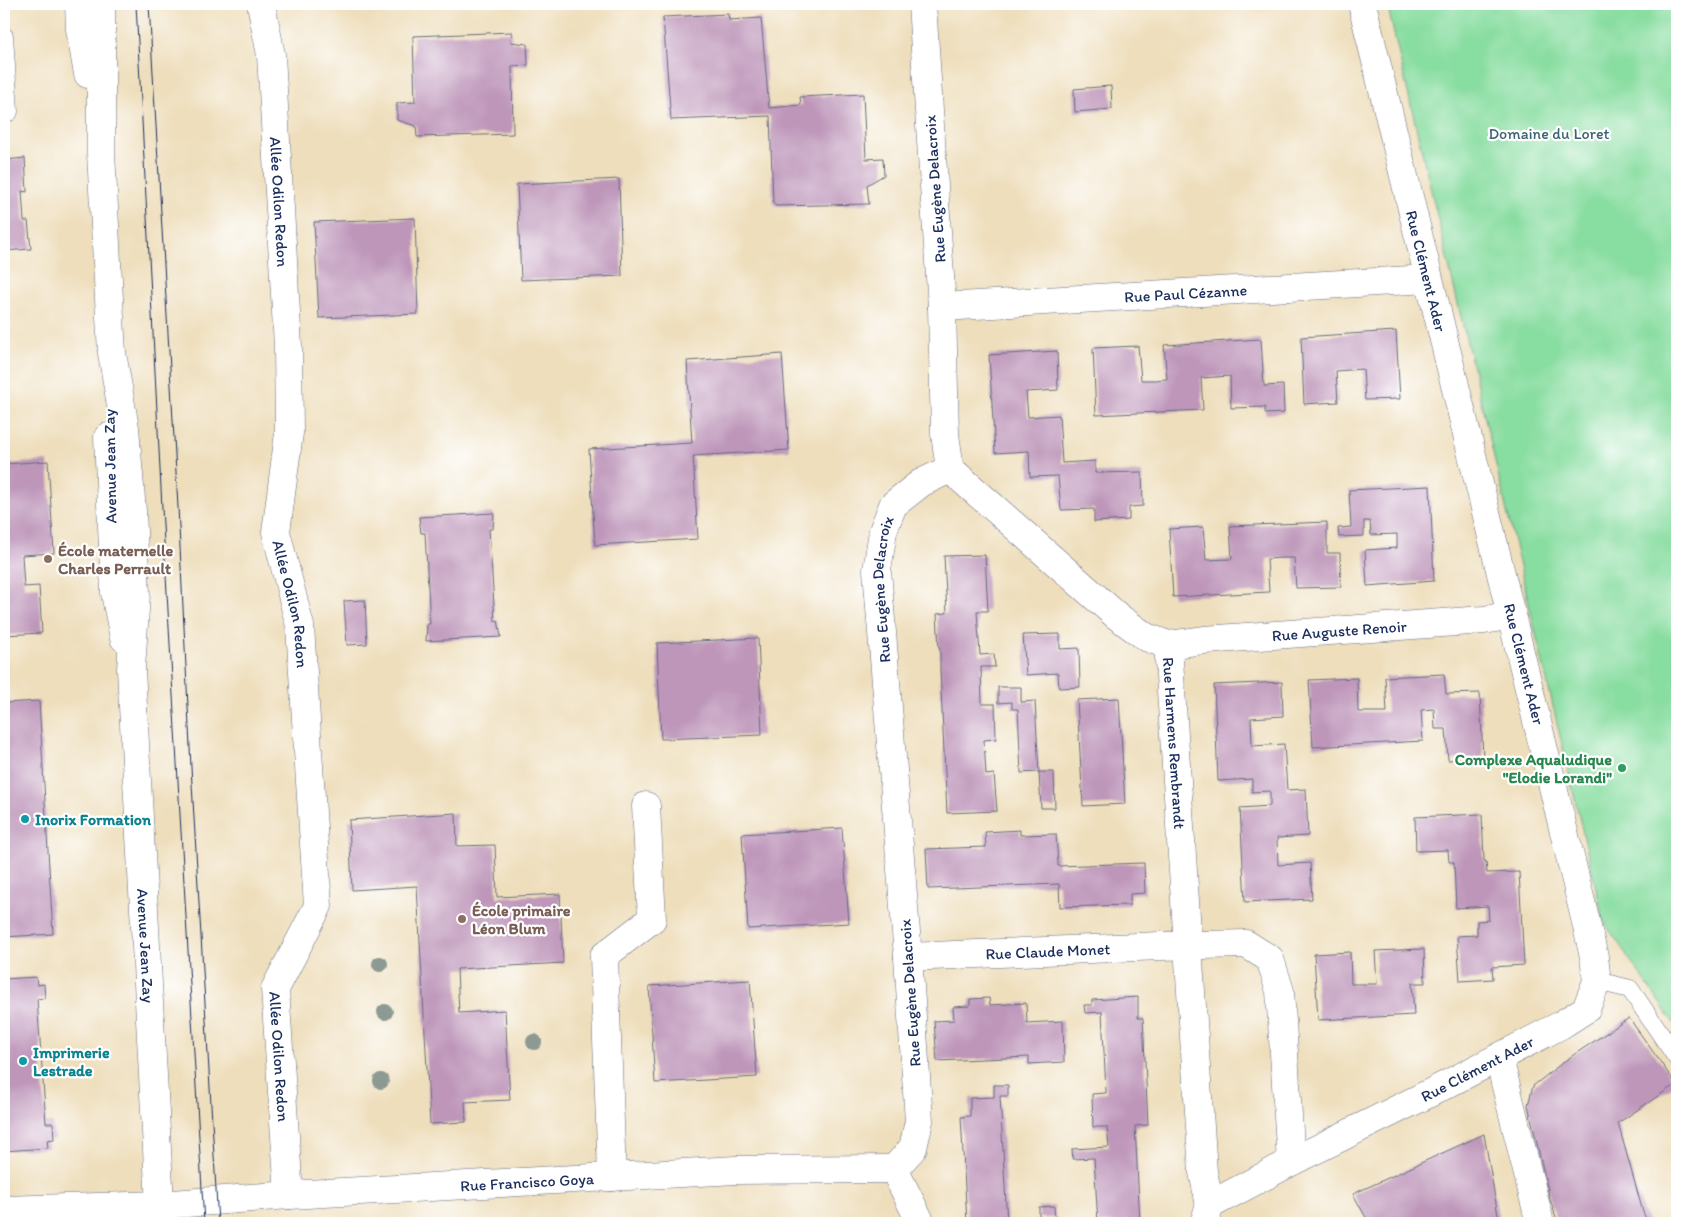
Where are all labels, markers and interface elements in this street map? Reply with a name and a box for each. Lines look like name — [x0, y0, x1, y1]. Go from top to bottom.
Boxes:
street label: Rue Eugène Delacroix — [920, 115, 950, 263]
park label: Domaine du Loret — [1488, 124, 1610, 143]
street label: Allée Odilon Redon — [266, 136, 293, 267]
street label: Rue Clément Ader — [1402, 208, 1450, 334]
street label: Rue Paul Cézanne — [1124, 280, 1248, 306]
street label: Avenue Jean Zay — [99, 408, 120, 523]
street label: Rue Eugène Delacroix — [867, 513, 897, 663]
street label: Allée Odilon Redon — [269, 538, 312, 668]
place label: École maternelle Charles Perrault — [58, 541, 173, 578]
marker: École maternelle Charles Perrault — [42, 553, 54, 565]
street label: Rue Clément Ader — [1500, 601, 1548, 727]
street label: Rue Auguste Renoir — [1271, 616, 1407, 645]
street label: Rue Harmens Rembrandt — [1159, 656, 1190, 830]
place label: Complexe Aqualudique "Elodie Lorandi" — [1455, 750, 1612, 787]
marker: Complexe Aqualudique "Elodie Lorandi" — [1616, 762, 1628, 774]
place label: Inorix Formation — [35, 810, 152, 829]
marker: Inorix Formation — [19, 813, 31, 825]
street label: Avenue Jean Zay — [133, 888, 159, 1004]
place label: École primaire Léon Blum — [472, 901, 571, 938]
marker: École primaire Léon Blum — [456, 913, 468, 925]
street label: Rue Eugène Delacroix — [895, 919, 925, 1067]
street label: Rue Claude Monet — [985, 939, 1111, 963]
street label: Allée Odilon Redon — [266, 991, 293, 1122]
street label: Rue Clément Ader — [1418, 1031, 1537, 1106]
place label: Imprimerie Lestrade — [33, 1043, 110, 1080]
marker: Imprimerie Lestrade — [17, 1055, 29, 1067]
street label: Rue Francisco Goya — [460, 1168, 595, 1195]

